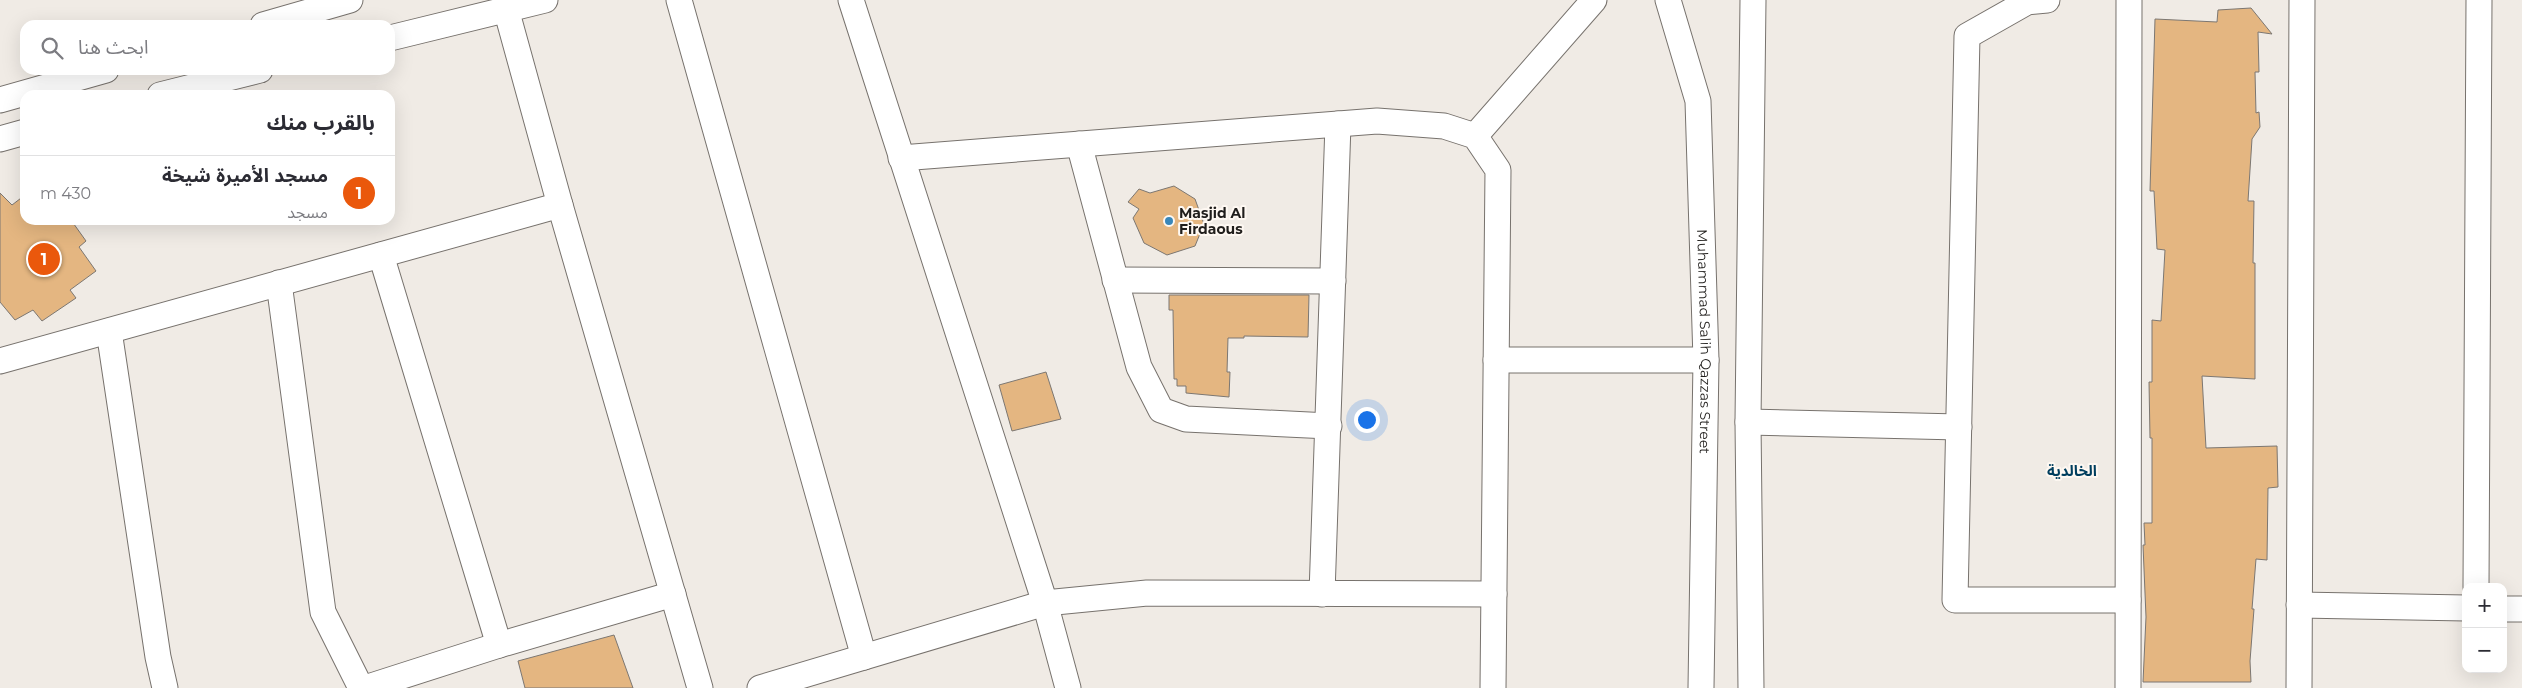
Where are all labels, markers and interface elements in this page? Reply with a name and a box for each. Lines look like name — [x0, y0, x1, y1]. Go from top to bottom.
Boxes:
search box — [20, 20, 395, 75]
icon: search — [38, 34, 66, 62]
text: ابحث هنا — [78, 36, 148, 59]
text: بالقرب منك — [267, 110, 375, 135]
text: مسجد الأميرة شيخة — [162, 164, 328, 187]
text: 430 m — [40, 184, 91, 203]
text: 1 — [356, 184, 362, 203]
text: مسجد — [287, 203, 328, 222]
place label: Masjid Al Firdaous — [1179, 204, 1246, 238]
marker: Masjid Al Firdaous — [1163, 215, 1175, 227]
street label: Muhammad Salih Qazzas Street — [1693, 229, 1715, 454]
pin: 1 — [28, 240, 60, 278]
your location — [1354, 407, 1380, 433]
district label: الخالدية — [2047, 461, 2097, 480]
map controls — [2462, 583, 2507, 673]
button: + — [2462, 583, 2507, 628]
button: − — [2462, 628, 2507, 673]

